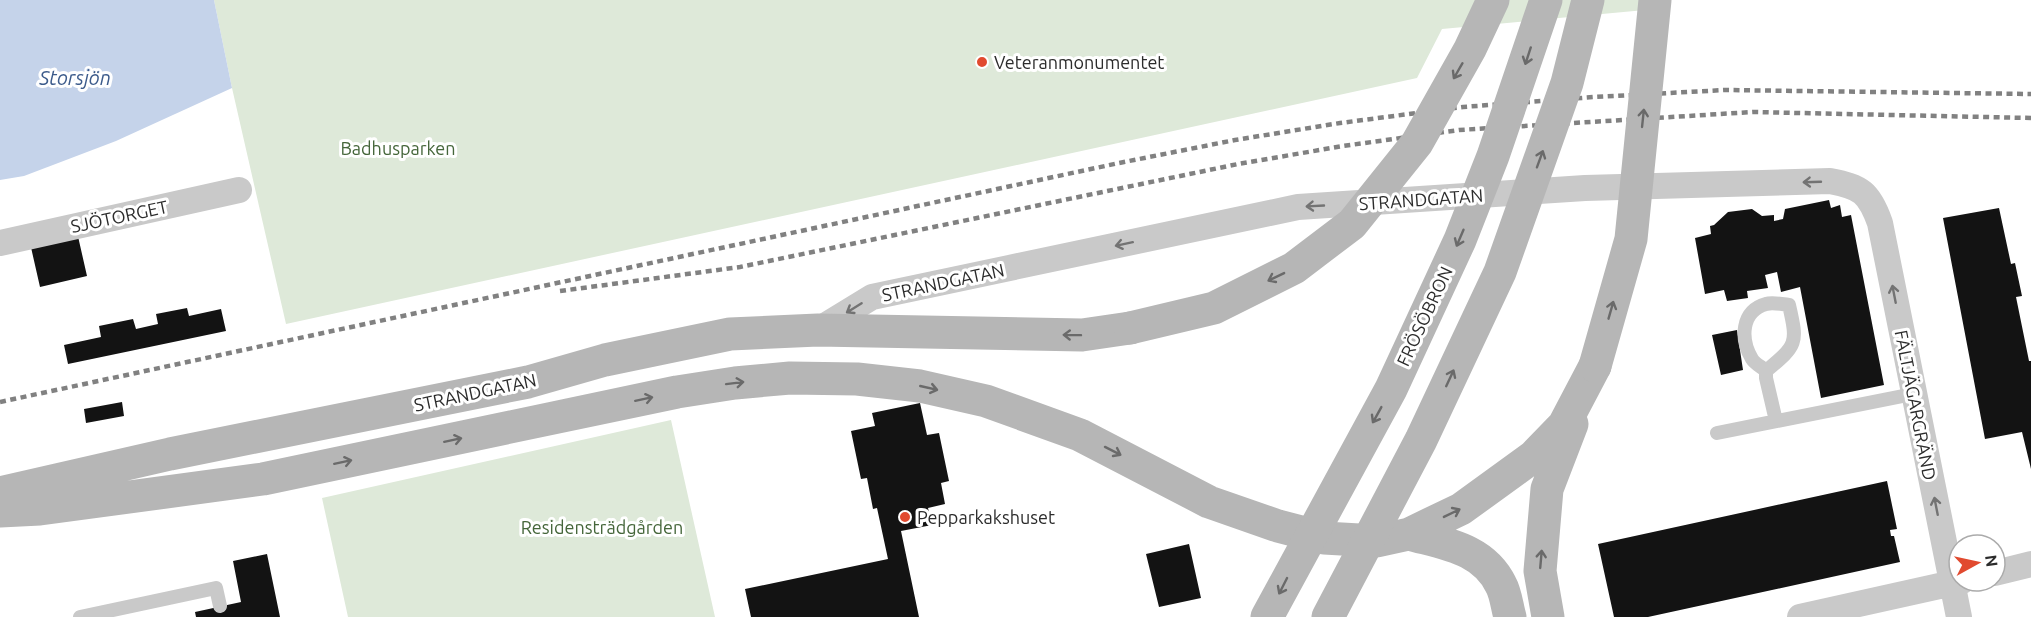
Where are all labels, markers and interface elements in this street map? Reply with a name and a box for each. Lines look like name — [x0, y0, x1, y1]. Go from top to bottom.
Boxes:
one-way arrow — [1521, 46, 1532, 65]
place label: Veteranmonumentet — [994, 52, 1164, 72]
marker: Veteranmonumentet — [975, 55, 989, 69]
one-way arrow — [1452, 62, 1464, 79]
water label: Storsjön — [38, 66, 111, 89]
one-way arrow — [1638, 109, 1649, 129]
park label: Badhusparken — [340, 138, 456, 158]
one-way arrow — [1535, 150, 1546, 169]
one-way arrow — [1802, 176, 1822, 188]
street label: STRANDGATAN — [1358, 185, 1484, 213]
street label: SJÖTORGET — [69, 196, 169, 236]
one-way arrow — [1306, 201, 1326, 212]
one-way arrow — [1454, 229, 1465, 247]
one-way arrow — [1115, 238, 1134, 250]
street label: STRANDGATAN — [880, 259, 1006, 305]
street label: FRÖSÖBRON — [1392, 263, 1456, 369]
one-way arrow — [1268, 271, 1286, 283]
one-way arrow — [1888, 284, 1899, 304]
one-way arrow — [1605, 301, 1617, 320]
one-way arrow — [846, 302, 863, 314]
street label: FÄLTJÄGARGRÄND — [1892, 328, 1940, 482]
one-way arrow — [1062, 329, 1082, 341]
street label: STRANDGATAN — [412, 369, 538, 415]
one-way arrow — [1445, 370, 1457, 388]
one-way arrow — [724, 378, 744, 389]
one-way arrow — [919, 383, 938, 394]
one-way arrow — [634, 393, 653, 404]
one-way arrow — [1371, 405, 1382, 423]
one-way arrow — [443, 433, 462, 445]
one-way arrow — [1103, 446, 1121, 458]
one-way arrow — [333, 456, 352, 468]
one-way arrow — [1930, 496, 1941, 516]
place label: Pepparkakshuset — [917, 507, 1055, 527]
one-way arrow — [1443, 507, 1461, 519]
marker: Pepparkakshuset — [898, 510, 912, 524]
park label: Residensträdgården — [521, 517, 683, 537]
north arrow — [1947, 533, 2007, 593]
one-way arrow — [1536, 550, 1547, 570]
text: N — [1982, 554, 2002, 568]
one-way arrow — [1277, 577, 1289, 595]

